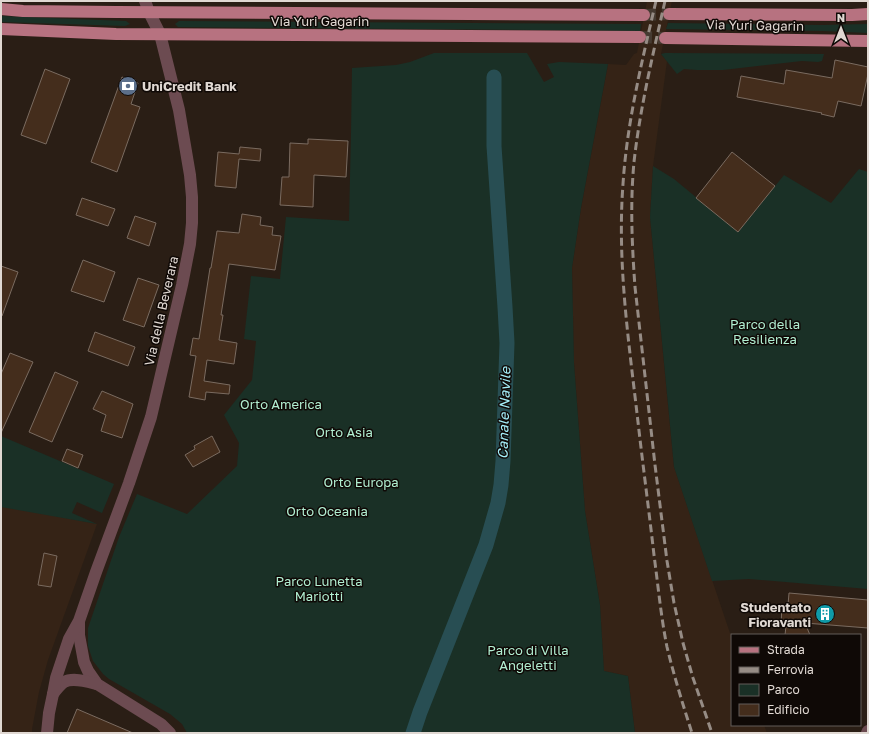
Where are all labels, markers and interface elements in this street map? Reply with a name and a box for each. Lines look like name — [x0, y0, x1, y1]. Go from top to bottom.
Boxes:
north arrow — [821, 8, 861, 48]
text: N — [837, 11, 845, 24]
street label: Via Yuri Gagarin — [271, 13, 369, 29]
street label: Via Yuri Gagarin — [706, 16, 804, 34]
bank icon: UniCredit Bank — [117, 75, 139, 97]
place label: UniCredit Bank — [142, 78, 237, 94]
street label: Via della Beverara — [141, 254, 181, 368]
park label: Parco della Resilienza — [730, 316, 800, 347]
water label: Canale Navile — [493, 366, 514, 459]
park label: Orto America — [240, 396, 322, 412]
park label: Orto Asia — [315, 424, 373, 440]
park label: Orto Europa — [323, 474, 399, 490]
park label: Orto Oceania — [286, 503, 368, 519]
park label: Parco Lunetta Mariotti — [276, 573, 362, 604]
place label: Studentato Fioravanti — [740, 599, 811, 630]
building icon: Studentato Fioravanti — [814, 603, 836, 625]
legend — [731, 634, 861, 726]
park label: Parco di Villa Angeletti — [487, 642, 569, 673]
text: Strada — [767, 642, 805, 657]
text: Ferrovia — [767, 662, 814, 677]
text: Parco — [767, 682, 800, 697]
text: Edificio — [767, 702, 809, 717]

